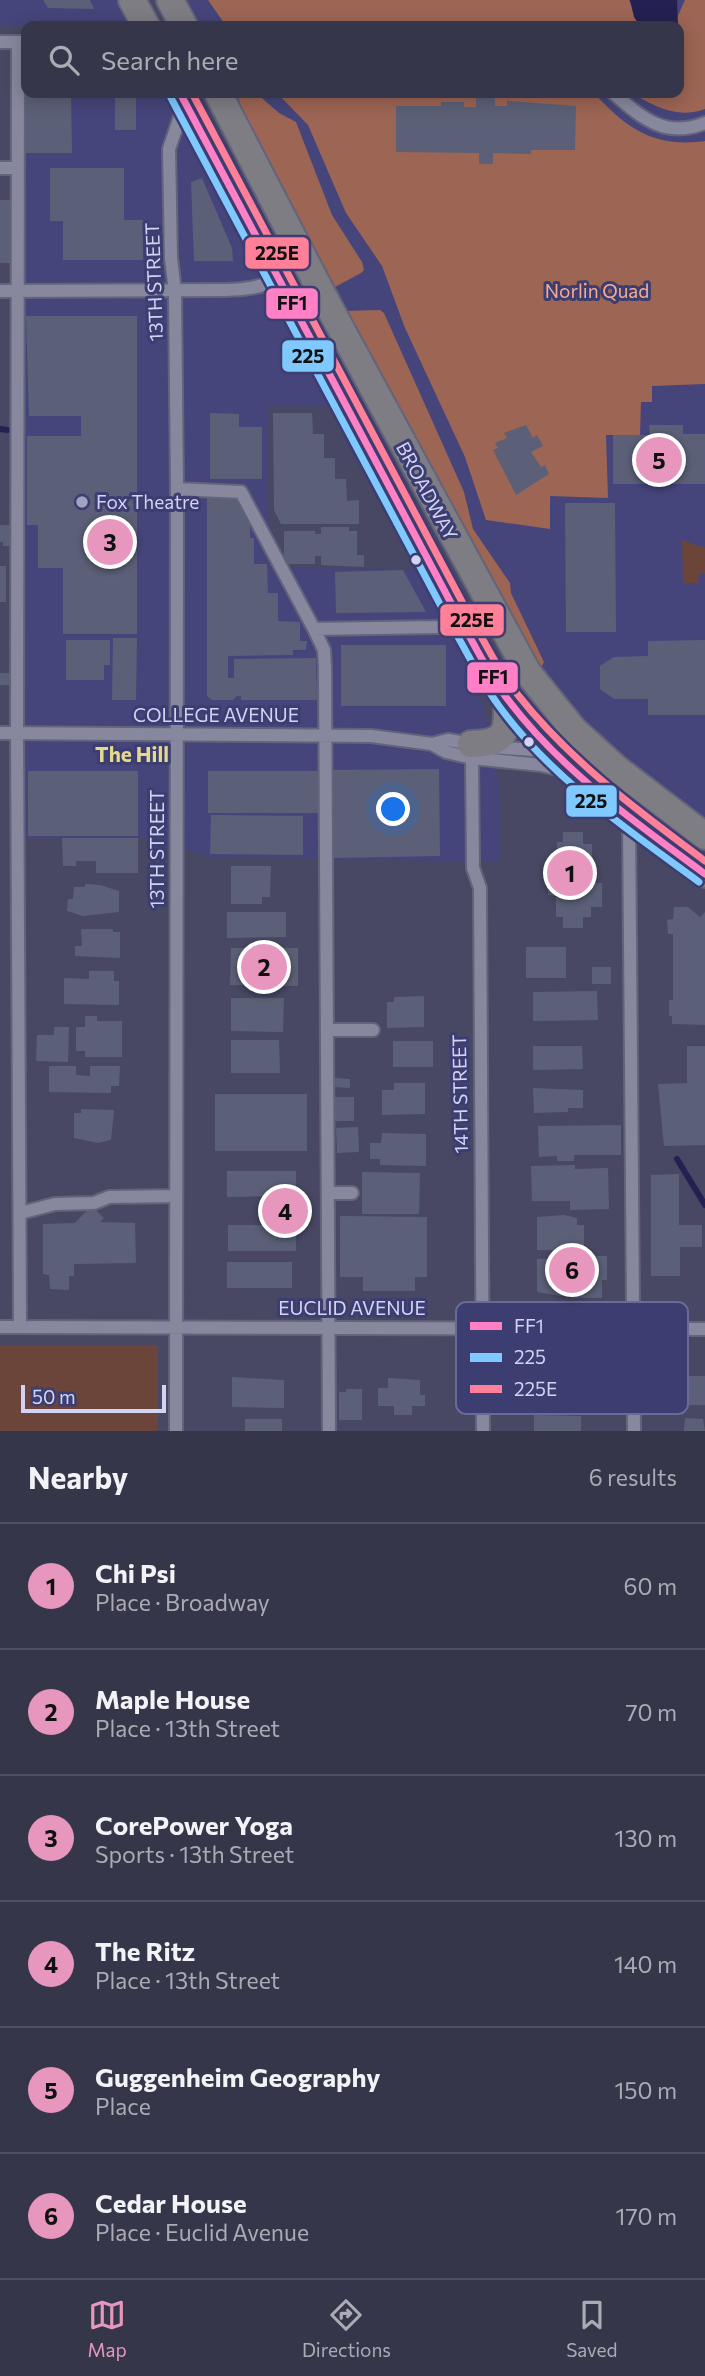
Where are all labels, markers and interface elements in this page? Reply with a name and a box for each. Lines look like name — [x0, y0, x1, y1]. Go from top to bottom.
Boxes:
search box — [21, 21, 684, 98]
icon: search — [45, 41, 83, 79]
text: Search here — [101, 44, 239, 75]
street label: 13TH STREET — [140, 222, 167, 342]
line badge: 225E — [244, 236, 310, 270]
text: 225E — [255, 241, 299, 264]
park label: Norlin Quad — [545, 279, 649, 302]
line badge: FF1 — [265, 287, 319, 320]
text: FF1 — [277, 291, 307, 314]
line badge: 225 — [281, 339, 335, 373]
text: 225 — [292, 344, 324, 367]
pin: 5 — [636, 434, 682, 486]
street label: BROADWAY — [392, 438, 463, 544]
place label: Fox Theatre — [96, 490, 199, 513]
marker: Fox Theatre — [74, 494, 90, 510]
pin: 3 — [87, 516, 133, 568]
unlabelled marker — [409, 553, 423, 567]
line badge: 225E — [439, 603, 505, 637]
text: 225E — [450, 608, 494, 631]
line badge: FF1 — [466, 661, 519, 694]
text: FF1 — [478, 665, 508, 688]
street label: COLLEGE AVENUE — [133, 703, 299, 726]
unlabelled marker — [522, 735, 536, 749]
district label: The Hill — [95, 741, 169, 766]
line badge: 225 — [565, 784, 618, 818]
text: 225 — [575, 789, 607, 812]
street label: 13TH STREET — [145, 790, 168, 908]
your location — [376, 792, 410, 826]
pin: 1 — [547, 847, 593, 899]
pin: 2 — [241, 941, 287, 993]
street label: 14TH STREET — [447, 1034, 472, 1154]
pin: 4 — [262, 1185, 308, 1237]
pin: 6 — [549, 1244, 595, 1296]
street label: EUCLID AVENUE — [278, 1296, 426, 1319]
legend — [456, 1302, 688, 1414]
text: FF1 — [514, 1314, 544, 1337]
text: 225 — [514, 1345, 546, 1368]
text: 225E — [514, 1377, 557, 1400]
scale bar — [21, 1382, 166, 1414]
text: 50 m — [32, 1385, 76, 1408]
text: Nearby — [28, 1458, 128, 1495]
text: 6 results — [589, 1463, 677, 1491]
text: Chi Psi — [95, 1557, 176, 1588]
text: 1 — [46, 1572, 56, 1600]
text: 60 m — [624, 1572, 677, 1600]
text: Place · Broadway — [95, 1588, 270, 1616]
text: Maple House — [95, 1683, 250, 1714]
text: 2 — [44, 1698, 58, 1726]
text: 70 m — [625, 1698, 677, 1726]
text: Place · 13th Street — [95, 1714, 280, 1742]
text: CorePower Yoga — [95, 1809, 293, 1840]
text: 3 — [44, 1824, 58, 1852]
text: 130 m — [615, 1824, 677, 1852]
text: Sports · 13th Street — [95, 1840, 294, 1868]
text: The Ritz — [95, 1935, 195, 1966]
text: 4 — [44, 1950, 58, 1978]
text: 140 m — [614, 1950, 677, 1978]
text: Place · 13th Street — [95, 1966, 280, 1994]
text: Guggenheim Geography — [95, 2061, 380, 2092]
text: 5 — [44, 2076, 58, 2104]
text: 150 m — [614, 2076, 677, 2104]
text: Place — [95, 2092, 151, 2120]
text: Cedar House — [95, 2187, 247, 2218]
text: 6 — [44, 2202, 58, 2230]
text: 170 m — [616, 2202, 677, 2230]
text: Place · Euclid Avenue — [95, 2218, 309, 2246]
tab: Map — [88, 2296, 127, 2361]
tab: Directions — [302, 2296, 391, 2361]
tab: Saved — [566, 2296, 617, 2361]

